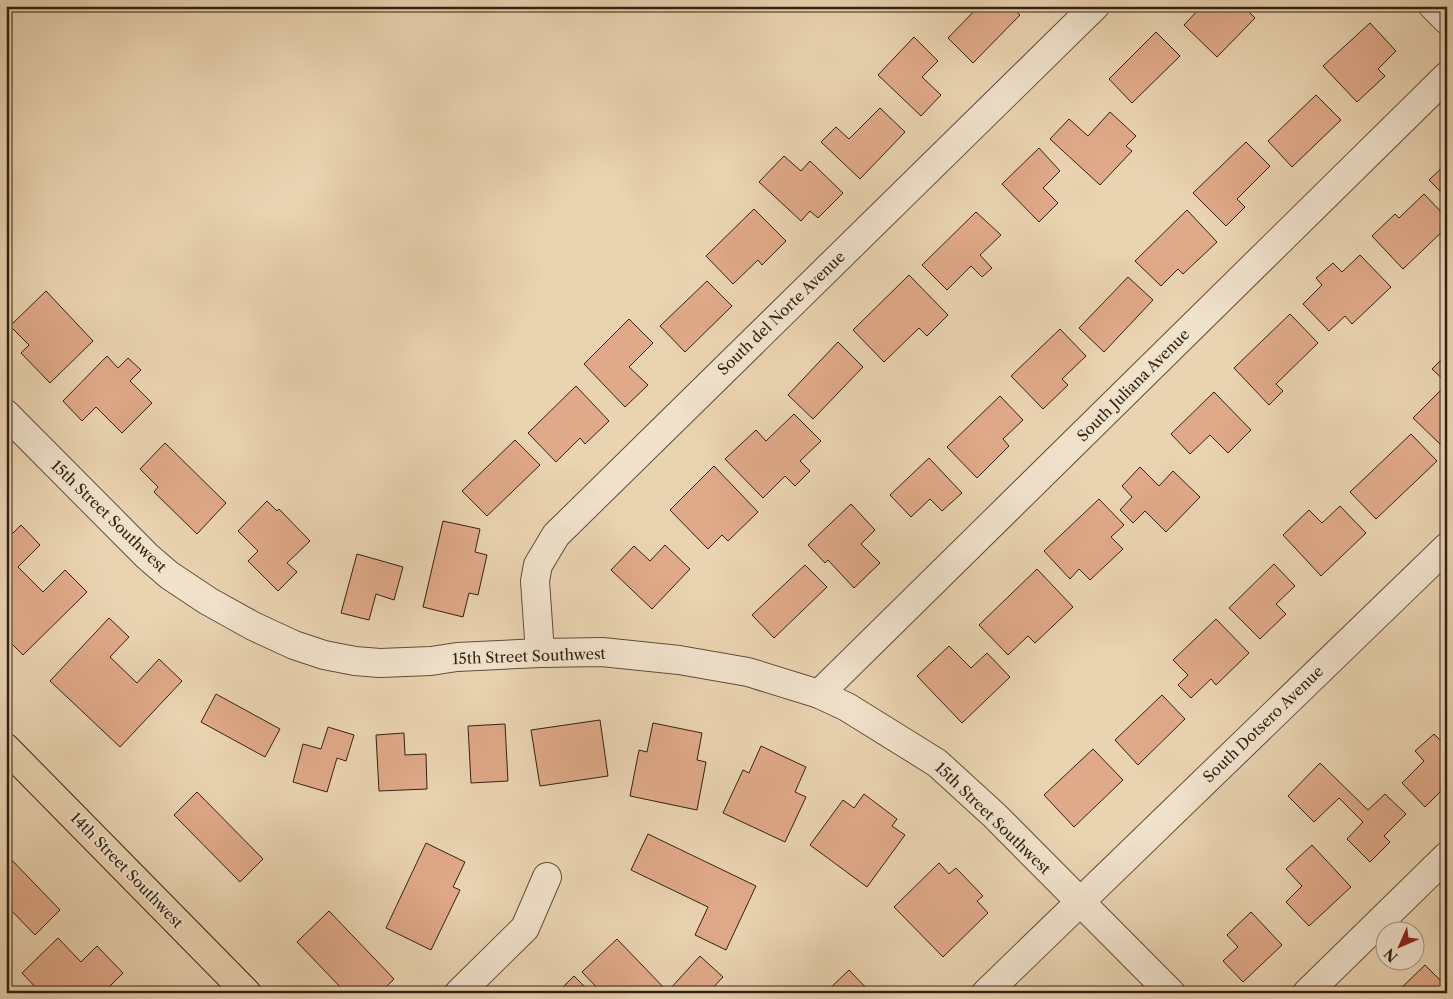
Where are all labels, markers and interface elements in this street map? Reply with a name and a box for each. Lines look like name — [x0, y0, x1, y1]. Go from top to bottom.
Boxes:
street label: South del Norte Avenue — [713, 247, 849, 379]
street label: South Juliana Avenue — [1073, 325, 1193, 445]
street label: 15th Street Southwest — [47, 456, 171, 577]
street label: 15th Street Southwest — [452, 644, 607, 668]
street label: South Dotsero Avenue — [1199, 662, 1327, 786]
street label: 15th Street Southwest — [931, 758, 1055, 879]
street label: 14th Street Southwest — [67, 808, 188, 933]
north arrow — [1376, 922, 1426, 972]
text: N — [1380, 945, 1401, 966]

